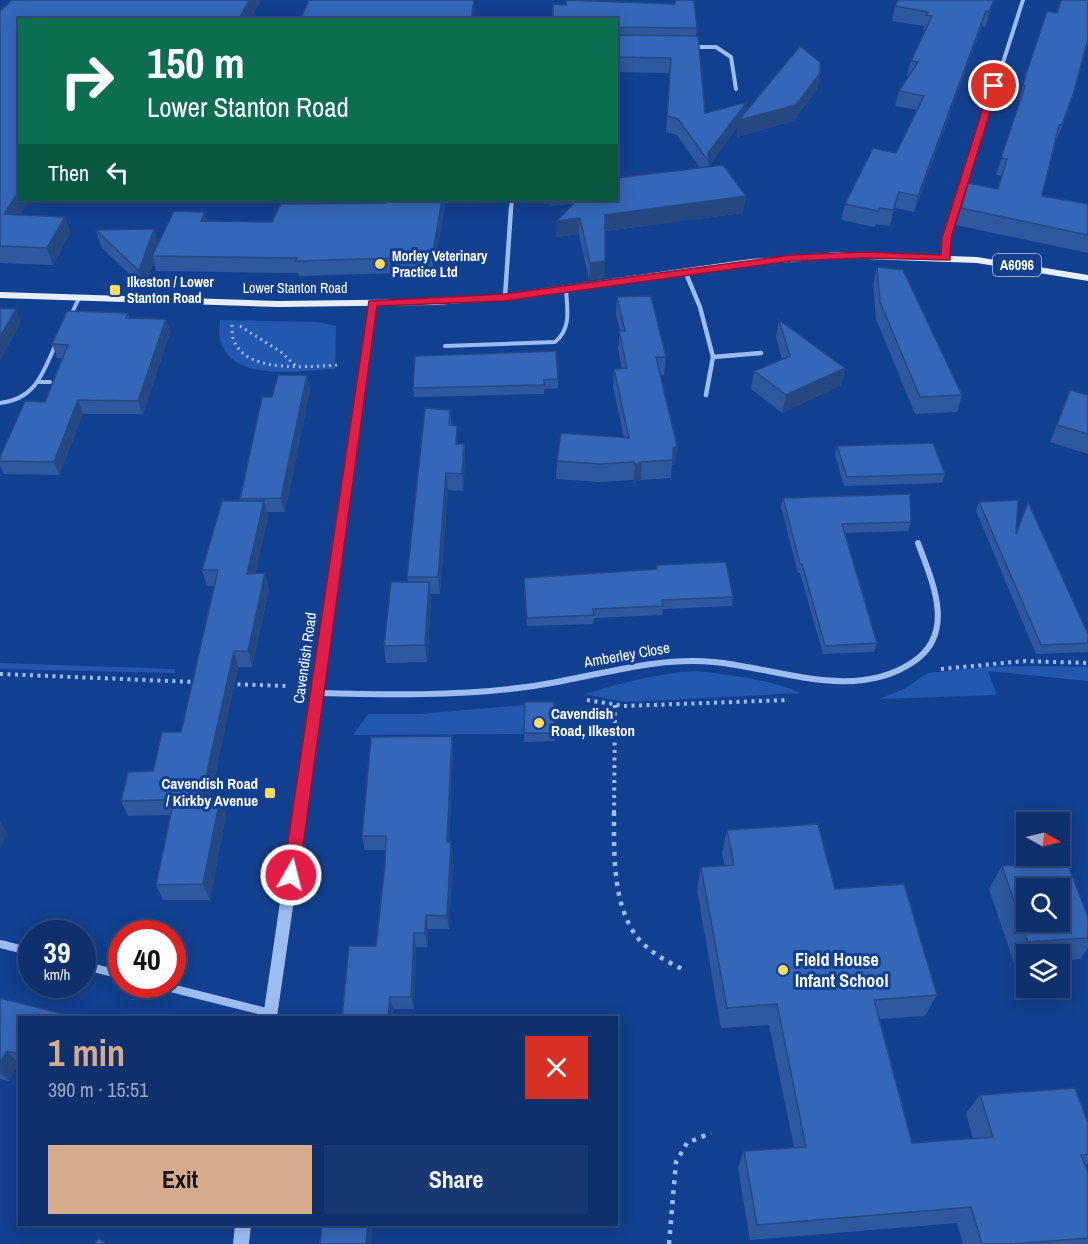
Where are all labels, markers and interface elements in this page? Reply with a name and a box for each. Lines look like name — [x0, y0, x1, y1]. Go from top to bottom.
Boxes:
text: 150 m — [147, 35, 245, 91]
icon: right — [48, 42, 126, 120]
pin — [968, 60, 1019, 111]
icon: arrive — [977, 69, 1010, 102]
text: Lower Stanton Road — [147, 89, 349, 125]
icon: left — [101, 156, 134, 189]
text: Then — [48, 158, 89, 188]
place label: Morley Veterinary Practice Ltd — [392, 247, 488, 281]
road number: A6096 — [993, 254, 1041, 276]
marker: Morley Veterinary Practice Ltd — [373, 257, 387, 271]
place label: Ilkeston / Lower Stanton Road — [127, 273, 214, 307]
street label: Lower Stanton Road — [243, 279, 347, 297]
marker: Ilkeston / Lower Stanton Road — [108, 283, 122, 297]
street label: Cavendish Road — [288, 611, 321, 705]
street label: Amberley Close — [581, 637, 672, 673]
place label: Cavendish Road, Ilkeston — [551, 703, 635, 741]
marker: Cavendish Road, Ilkeston — [532, 716, 546, 730]
place label: Cavendish Road / Kirkby Avenue — [162, 773, 258, 811]
marker: Cavendish Road / Kirkby Avenue — [263, 786, 277, 800]
north arrow — [1016, 812, 1070, 866]
map controls — [1016, 812, 1070, 998]
position arrow — [259, 843, 323, 907]
button: search — [1016, 878, 1070, 932]
speed limit sign: 40 — [108, 920, 186, 998]
text: 39 — [43, 932, 71, 972]
button: layers — [1016, 944, 1070, 998]
place label: Field House Infant School — [795, 947, 889, 993]
marker: Field House Infant School — [776, 963, 790, 977]
text: km/h — [44, 964, 70, 985]
text: 1 min — [48, 1029, 125, 1077]
button: close — [525, 1036, 588, 1099]
text: 390 m · 15:51 — [48, 1076, 148, 1103]
button: Exit — [48, 1145, 312, 1214]
button: Share — [324, 1145, 588, 1214]

